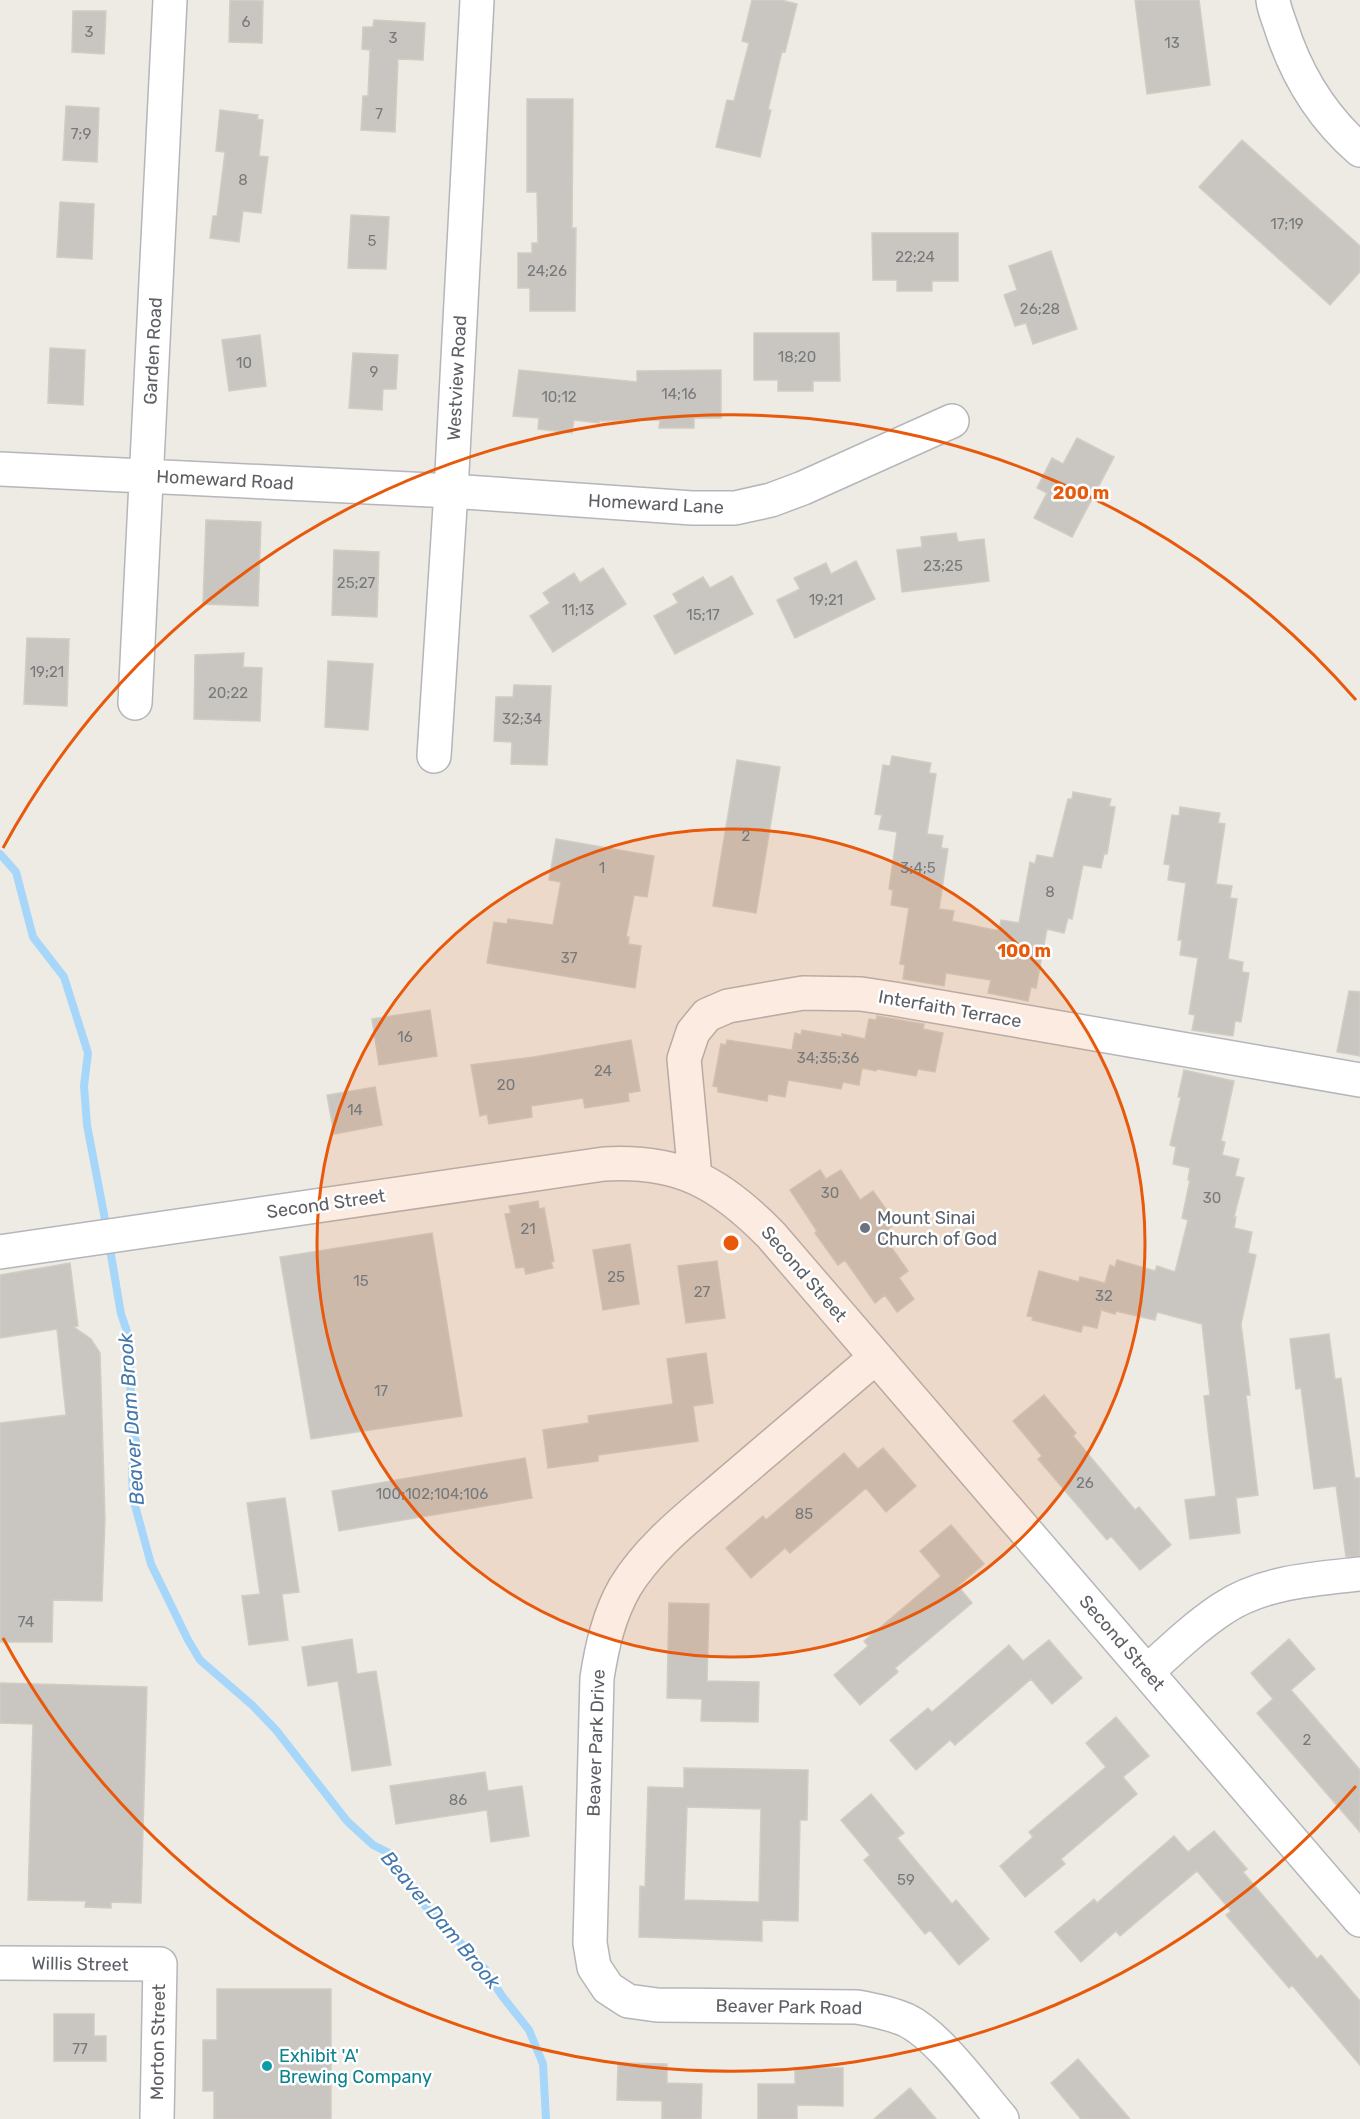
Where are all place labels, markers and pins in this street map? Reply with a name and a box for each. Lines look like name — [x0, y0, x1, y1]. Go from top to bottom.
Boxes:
place label: Mount Sinai Church of God — [877, 1207, 997, 1250]
marker: Mount Sinai Church of God — [858, 1221, 872, 1235]
centre of rings — [721, 1233, 741, 1253]
place label: Exhibit 'A' Brewing Company — [279, 2045, 432, 2088]
marker: Exhibit 'A' Brewing Company — [260, 2059, 274, 2073]

